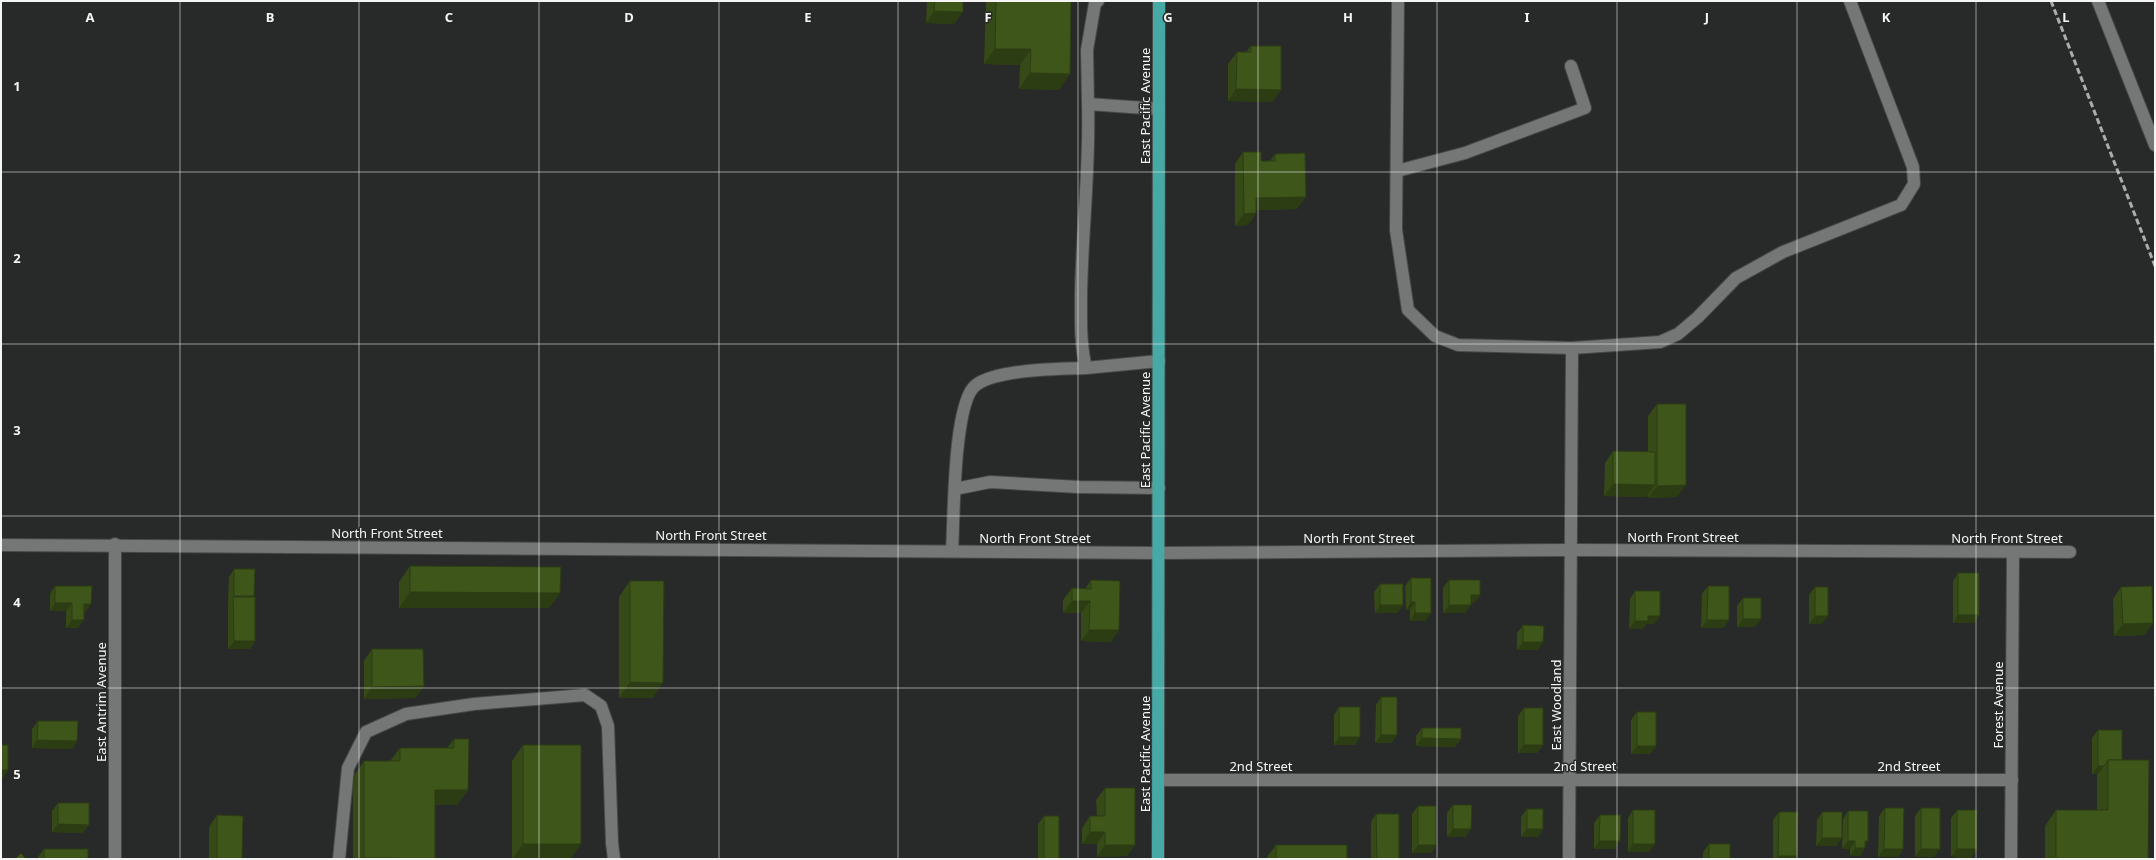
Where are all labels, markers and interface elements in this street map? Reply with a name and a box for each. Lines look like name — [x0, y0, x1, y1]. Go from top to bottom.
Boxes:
text: A — [86, 8, 95, 26]
text: B — [266, 8, 274, 26]
text: C — [445, 8, 453, 26]
text: D — [624, 8, 634, 26]
text: E — [804, 8, 812, 26]
text: F — [984, 8, 992, 26]
text: G — [1163, 8, 1173, 26]
text: H — [1343, 8, 1353, 26]
text: I — [1524, 8, 1530, 26]
text: J — [1704, 8, 1709, 26]
text: K — [1882, 8, 1891, 26]
text: L — [2062, 8, 2070, 26]
street label: East Pacific Avenue — [1136, 48, 1154, 164]
text: 1 — [13, 77, 21, 95]
text: 2 — [13, 249, 21, 267]
street label: East Pacific Avenue — [1136, 372, 1154, 488]
text: 3 — [13, 421, 21, 439]
street label: North Front Street — [331, 524, 443, 542]
street label: North Front Street — [655, 526, 767, 544]
street label: North Front Street — [1627, 528, 1739, 546]
street label: North Front Street — [979, 529, 1091, 547]
street label: North Front Street — [1303, 529, 1415, 547]
street label: North Front Street — [1951, 529, 2063, 547]
text: 4 — [13, 593, 21, 611]
street label: East Antrim Avenue — [92, 642, 110, 762]
street label: East Woodland — [1547, 659, 1565, 751]
street label: Forest Avenue — [1989, 662, 2007, 749]
street label: East Pacific Avenue — [1136, 696, 1154, 812]
street label: 2nd Street — [1229, 757, 1293, 775]
street label: 2nd Street — [1553, 757, 1617, 775]
street label: 2nd Street — [1877, 757, 1941, 775]
text: 5 — [13, 765, 21, 783]

